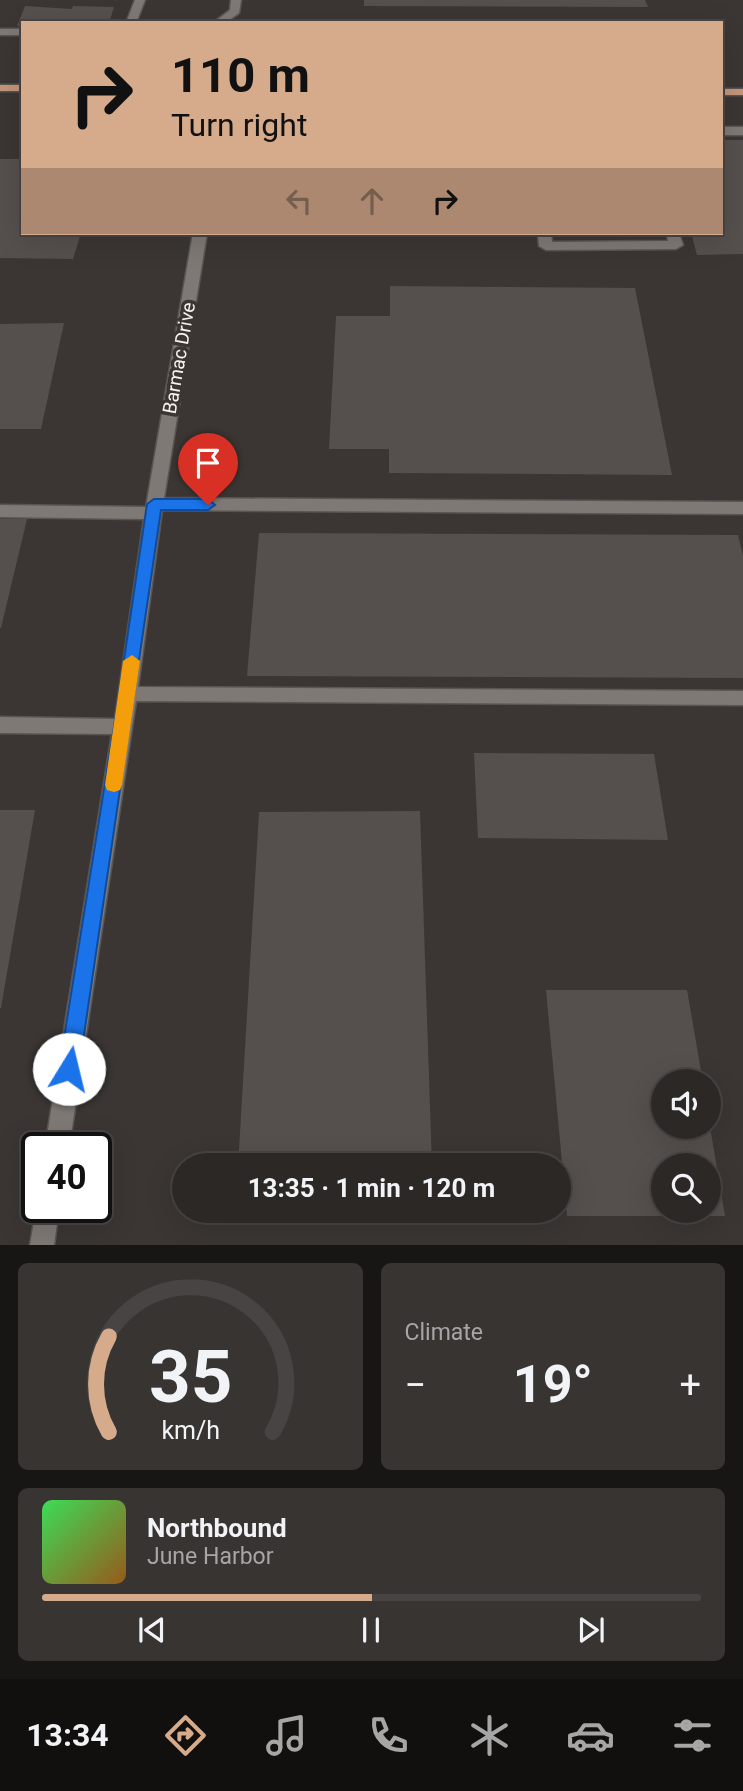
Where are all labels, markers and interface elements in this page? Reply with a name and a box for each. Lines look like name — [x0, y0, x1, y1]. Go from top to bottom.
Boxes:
text: 110 m — [171, 47, 310, 104]
icon: right — [56, 49, 147, 140]
text: Turn right — [171, 106, 307, 144]
icon: left — [280, 182, 318, 220]
icon: ahead — [353, 182, 391, 220]
icon: right — [426, 182, 464, 220]
street label: Barmac Drive — [158, 300, 200, 416]
pin — [178, 433, 238, 505]
icon: arrive — [189, 444, 227, 482]
position arrow — [32, 1032, 106, 1106]
map controls — [651, 1069, 721, 1223]
button: sound — [651, 1069, 721, 1139]
speed limit sign: 40 — [21, 1132, 112, 1223]
button: search — [651, 1153, 721, 1223]
text: 13:35 · 1 min · 120 m — [248, 1173, 495, 1203]
text: Climate — [405, 1319, 483, 1346]
text: 35 — [148, 1335, 232, 1421]
text: 19° — [513, 1354, 593, 1415]
text: − — [405, 1363, 426, 1407]
text: + — [679, 1363, 701, 1407]
text: km/h — [161, 1416, 220, 1445]
text: Northbound — [147, 1513, 287, 1543]
text: June Harbor — [147, 1543, 274, 1570]
icon: previous — [133, 1611, 171, 1649]
icon: pause — [352, 1611, 390, 1649]
icon: next — [572, 1611, 610, 1649]
icon: directions — [161, 1711, 210, 1760]
icon: music — [262, 1711, 311, 1760]
icon: phone — [364, 1711, 413, 1760]
icon: climate — [465, 1711, 514, 1760]
icon: car — [566, 1711, 615, 1760]
icon: filters — [668, 1711, 717, 1760]
text: 13:34 — [26, 1716, 109, 1754]

